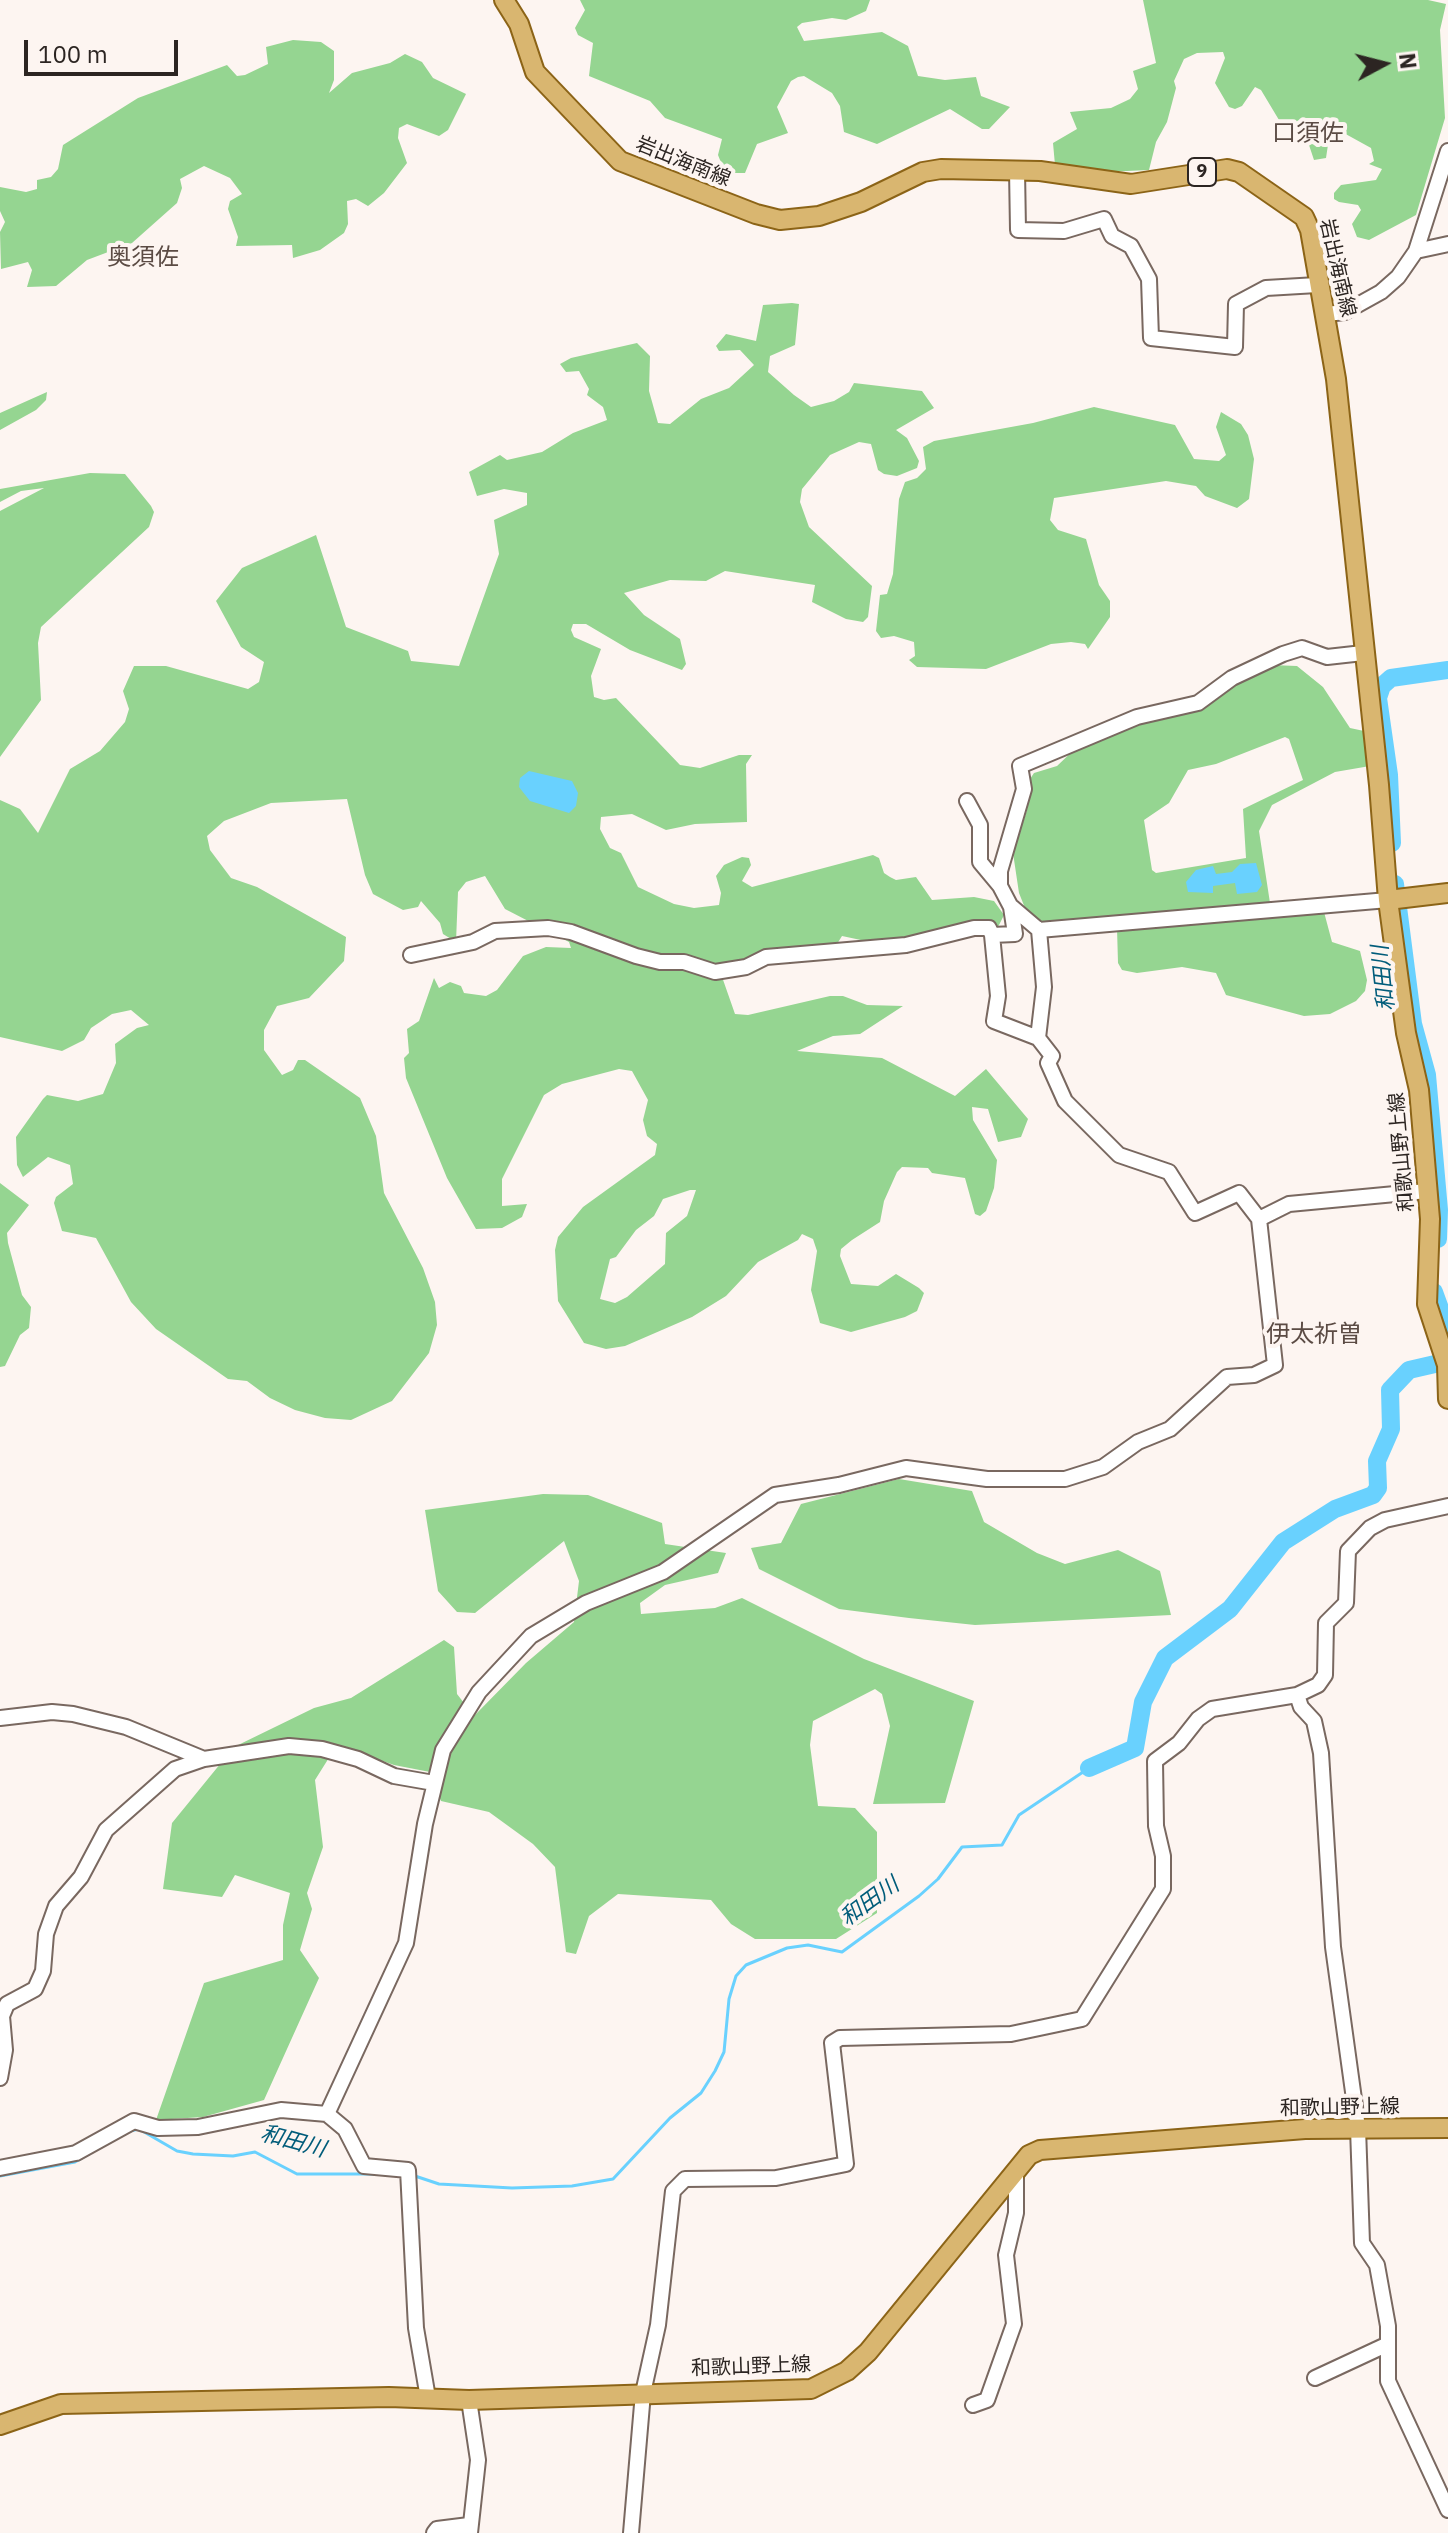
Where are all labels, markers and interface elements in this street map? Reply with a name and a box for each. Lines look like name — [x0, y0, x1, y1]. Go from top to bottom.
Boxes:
scale bar — [28, 24, 182, 74]
north arrow — [1344, 24, 1424, 104]
text: 100 m — [38, 38, 108, 70]
text: N — [1393, 51, 1424, 71]
district label: 口須佐 — [1272, 120, 1344, 148]
street label: 岩出海南線 — [632, 132, 734, 192]
road number: 9 — [1188, 158, 1216, 186]
street label: 岩出海南線 — [1314, 217, 1360, 319]
district label: 奥須佐 — [107, 244, 179, 272]
water label: 和田川 — [1367, 944, 1401, 1012]
street label: 和歌山野上線 — [1385, 1091, 1419, 1213]
district label: 伊太祈曽 — [1266, 1321, 1362, 1349]
water label: 和田川 — [836, 1872, 904, 1932]
street label: 和歌山野上線 — [1280, 2095, 1400, 2121]
water label: 和田川 — [258, 2121, 328, 2163]
street label: 和歌山野上線 — [691, 2353, 811, 2381]

